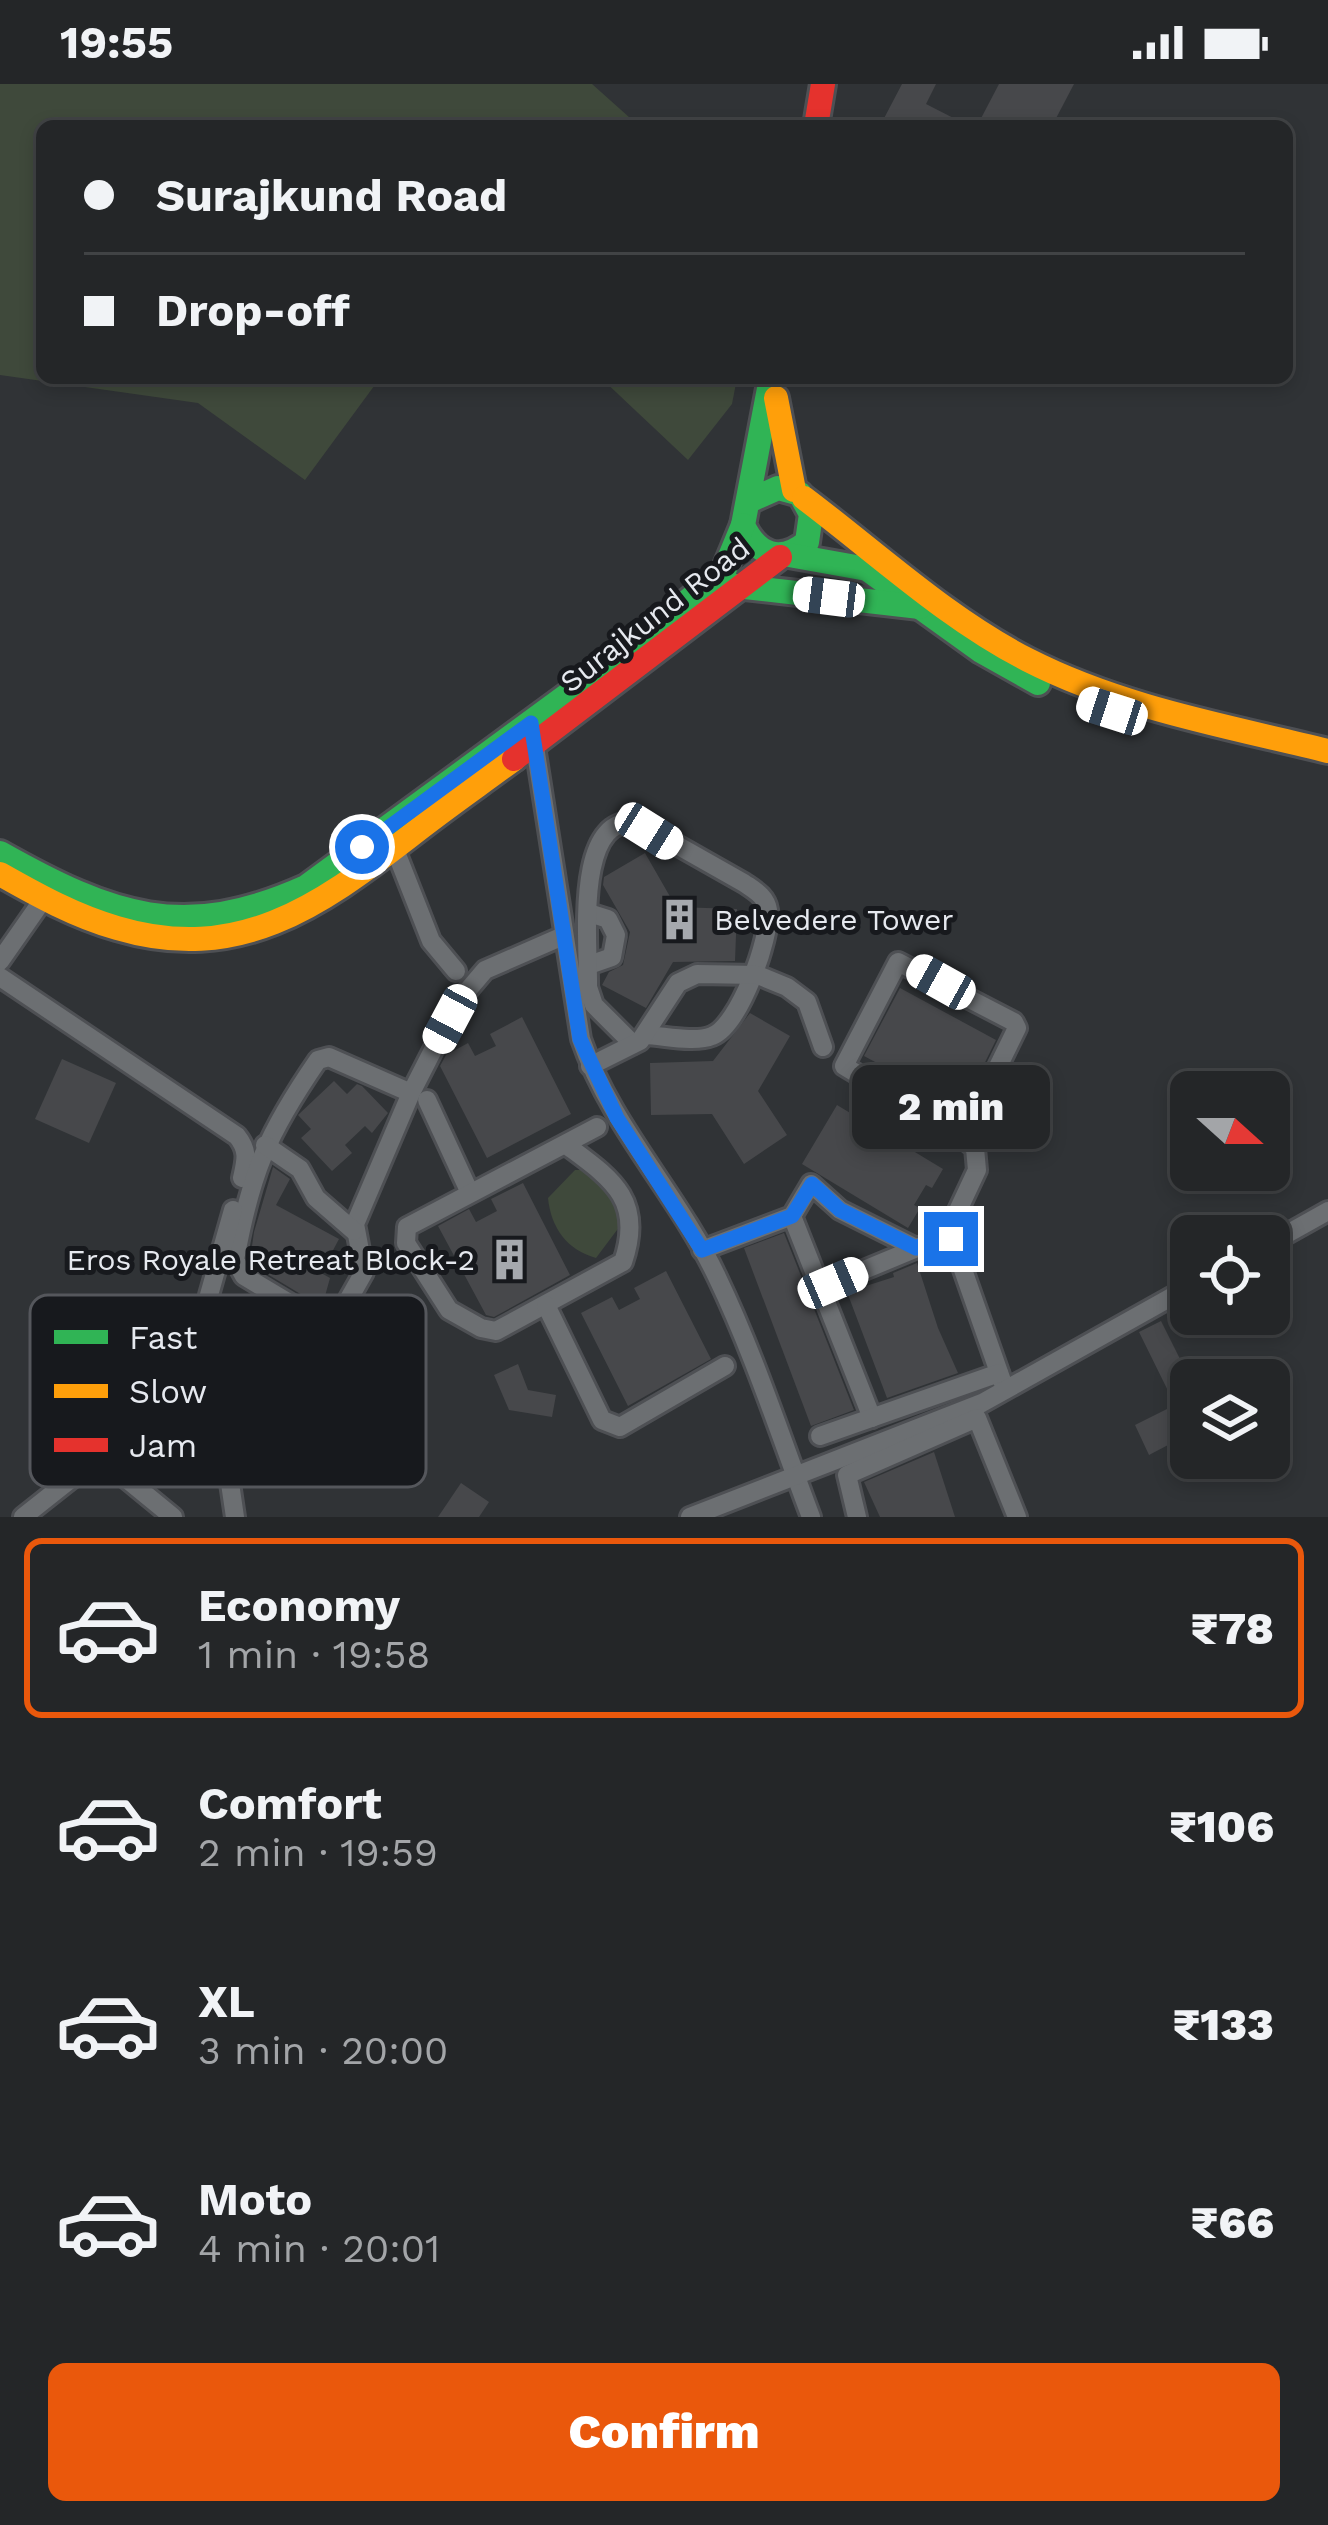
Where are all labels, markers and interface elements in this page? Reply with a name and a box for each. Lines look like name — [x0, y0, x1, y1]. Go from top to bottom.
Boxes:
text: 19:55 — [60, 16, 173, 69]
text: Surajkund Road — [156, 169, 507, 222]
text: Drop-off — [156, 284, 350, 337]
street label: Surajkund Road — [553, 530, 756, 699]
car — [791, 575, 867, 619]
car — [1072, 683, 1152, 739]
car — [609, 797, 689, 865]
route start — [335, 820, 389, 874]
building icon: Belvedere Tower — [657, 897, 703, 943]
place label: Belvedere Tower — [714, 902, 954, 937]
car — [901, 949, 981, 1015]
car — [417, 979, 483, 1059]
callout: 2 min — [852, 1065, 1050, 1149]
north arrow — [1170, 1071, 1290, 1191]
map controls — [1170, 1071, 1290, 1479]
text: 2 min — [898, 1084, 1004, 1129]
route end — [924, 1212, 978, 1266]
button: locate — [1170, 1215, 1290, 1335]
building icon: Eros Royale Retreat Block-2 — [486, 1237, 532, 1283]
place label: Eros Royale Retreat Block-2 — [67, 1242, 475, 1277]
car — [793, 1252, 873, 1314]
legend — [30, 1295, 426, 1487]
text: Fast — [129, 1318, 198, 1357]
button: layers — [1170, 1359, 1290, 1479]
text: Slow — [129, 1372, 207, 1411]
text: Jam — [129, 1426, 197, 1465]
icon: car — [54, 1574, 162, 1682]
text: Economy — [198, 1579, 400, 1632]
text: ₹78 — [1191, 1602, 1274, 1655]
text: 1 min · 19:58 — [198, 1632, 430, 1677]
icon: car — [54, 1772, 162, 1880]
text: Comfort — [198, 1777, 382, 1830]
text: ₹106 — [1169, 1800, 1274, 1853]
text: 2 min · 19:59 — [198, 1830, 438, 1875]
icon: car — [54, 1970, 162, 2078]
text: XL — [198, 1975, 255, 2028]
text: ₹133 — [1172, 1998, 1274, 2051]
text: 3 min · 20:00 — [198, 2028, 448, 2073]
icon: car — [54, 2168, 162, 2276]
text: Moto — [198, 2173, 312, 2226]
text: ₹66 — [1191, 2196, 1274, 2249]
text: 4 min · 20:01 — [198, 2226, 440, 2271]
button: Confirm — [48, 2363, 1280, 2501]

